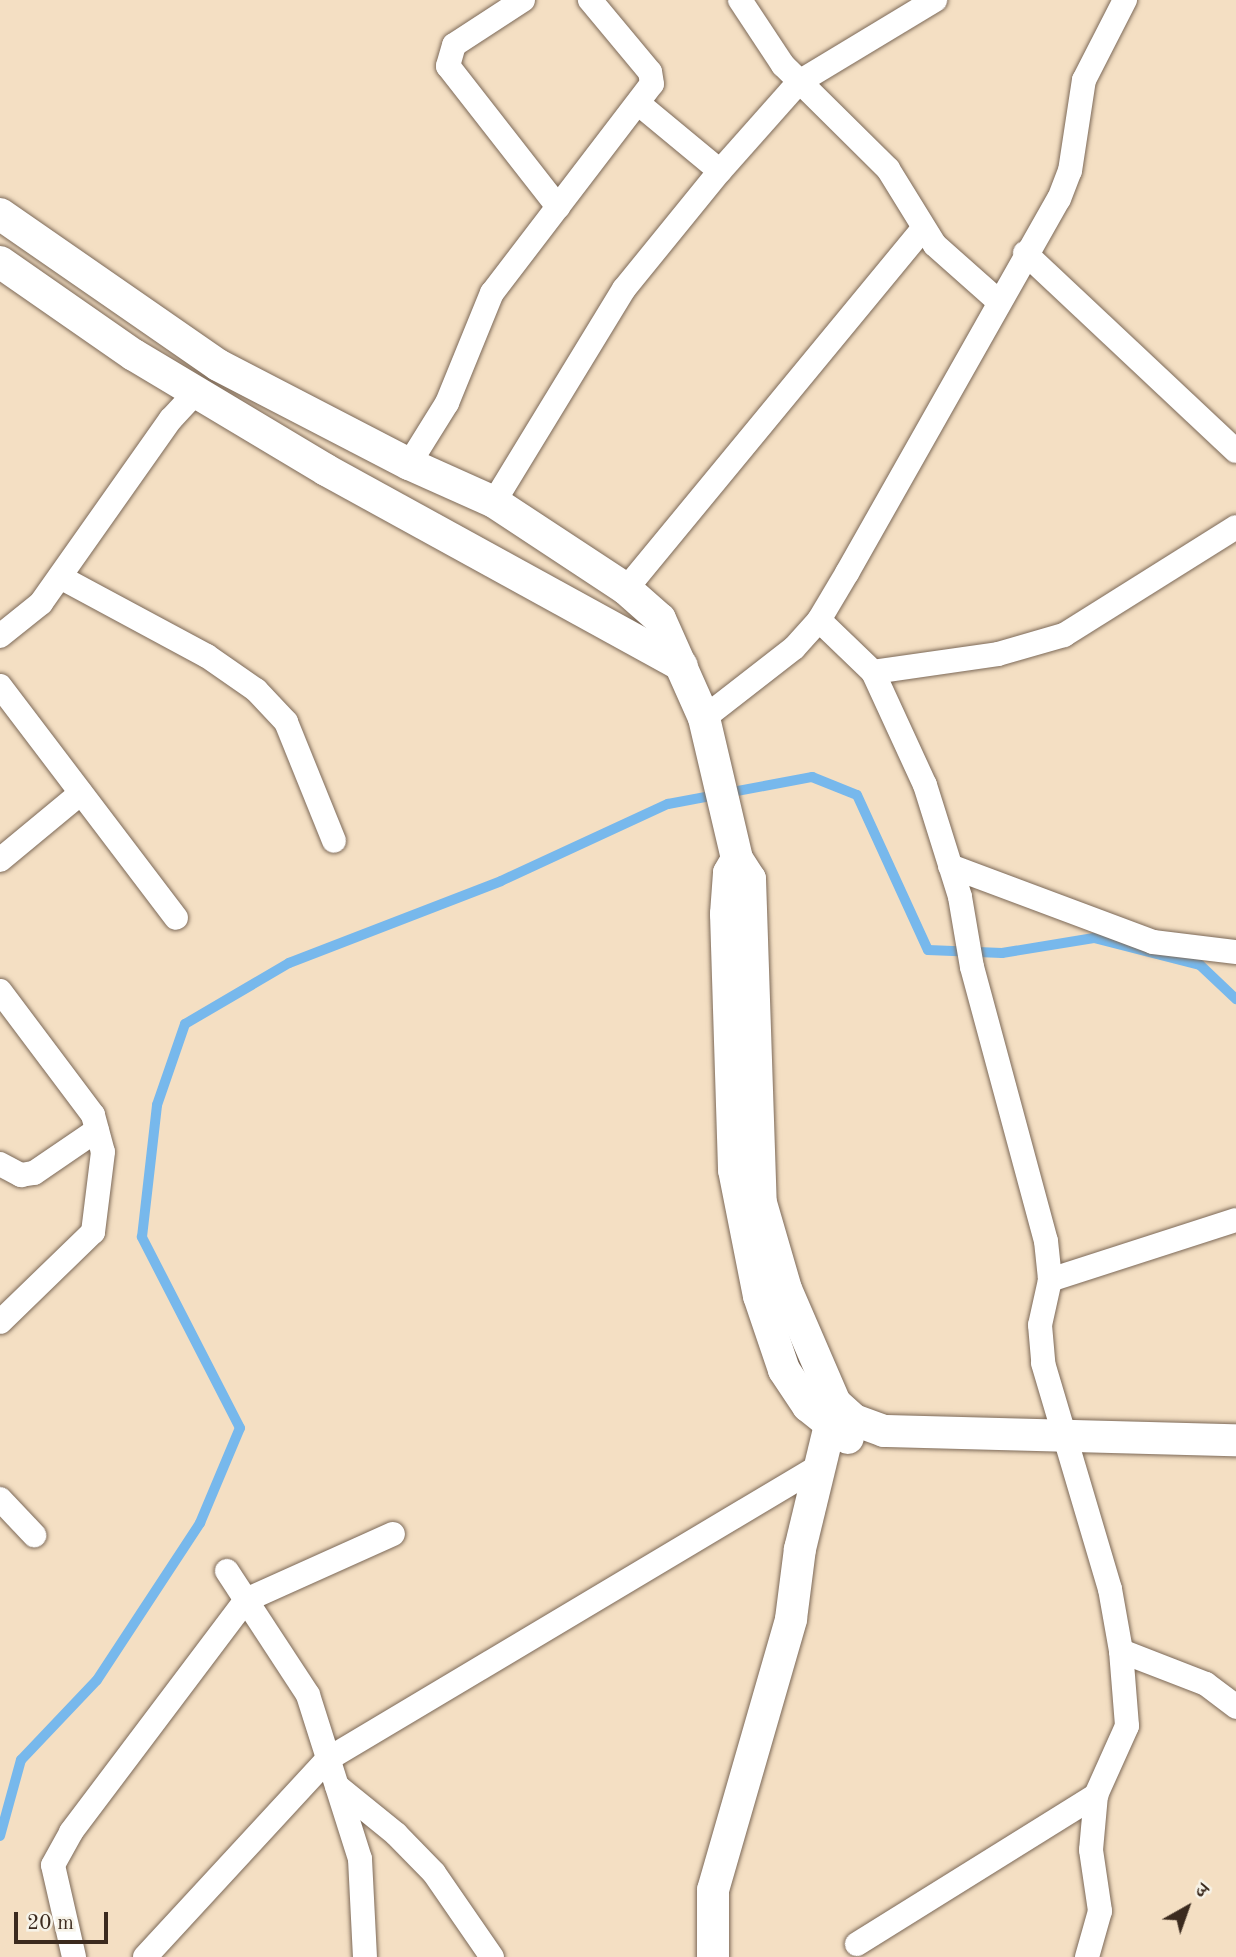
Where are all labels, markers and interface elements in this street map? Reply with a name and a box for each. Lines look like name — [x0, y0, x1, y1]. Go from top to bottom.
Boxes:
north arrow — [1152, 1873, 1222, 1943]
text: उ — [1191, 1881, 1211, 1902]
scale bar — [18, 1898, 112, 1942]
text: 20 m — [27, 1913, 74, 1934]

